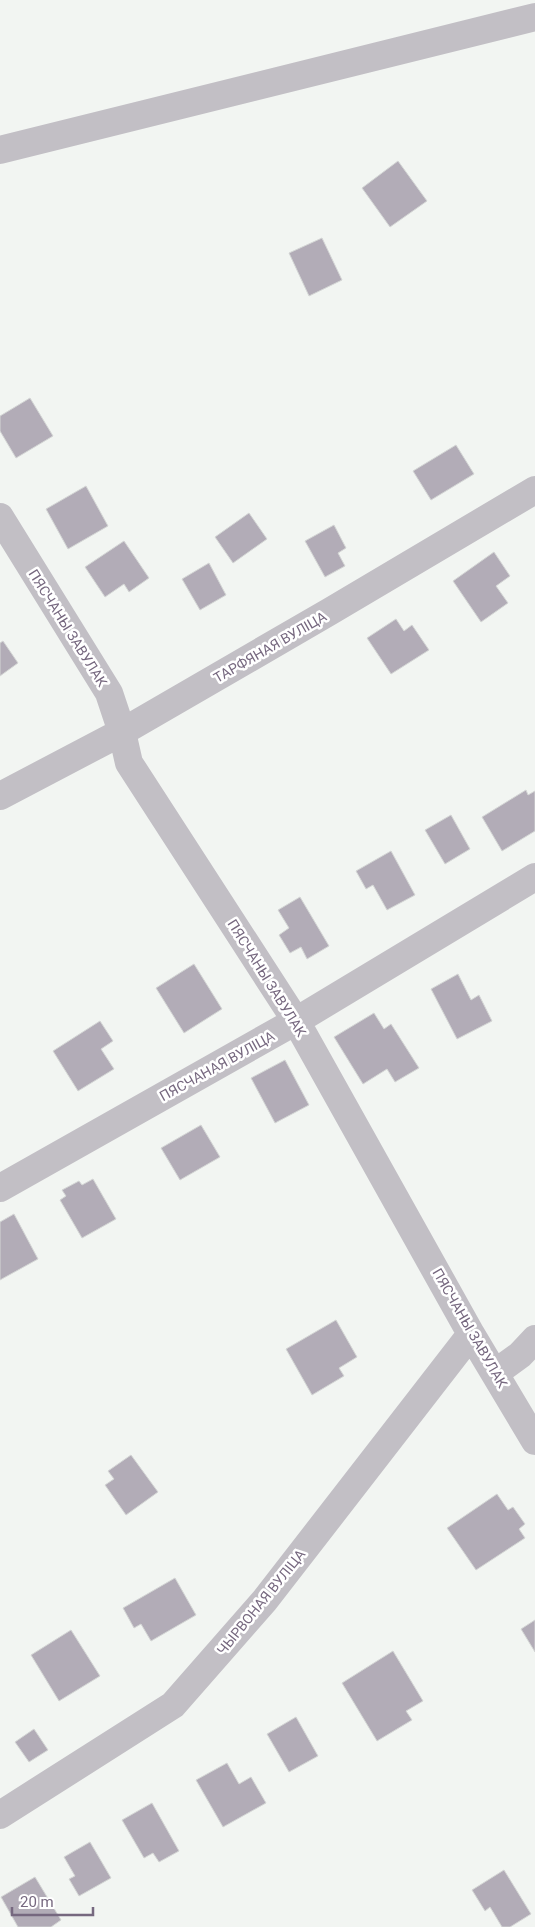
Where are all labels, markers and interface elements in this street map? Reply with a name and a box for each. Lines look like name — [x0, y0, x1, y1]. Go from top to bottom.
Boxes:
street label: ПЯСЧАНЫ ЗАВУЛАК — [25, 566, 111, 690]
street label: ТАРФЯНАЯ ВУЛІЦА — [211, 608, 329, 686]
street label: ПЯСЧАНЫ ЗАВУЛАК — [224, 916, 310, 1040]
street label: ПЯСЧАНАЯ ВУЛІЦА — [157, 1028, 277, 1104]
street label: ПЯСЧАНЫ ЗАВУЛАК — [429, 1265, 511, 1391]
street label: ЧЫРВОНАЯ ВУЛІЦА — [214, 1546, 308, 1658]
scale bar — [12, 1884, 94, 1916]
text: 20 m — [20, 1893, 54, 1911]

